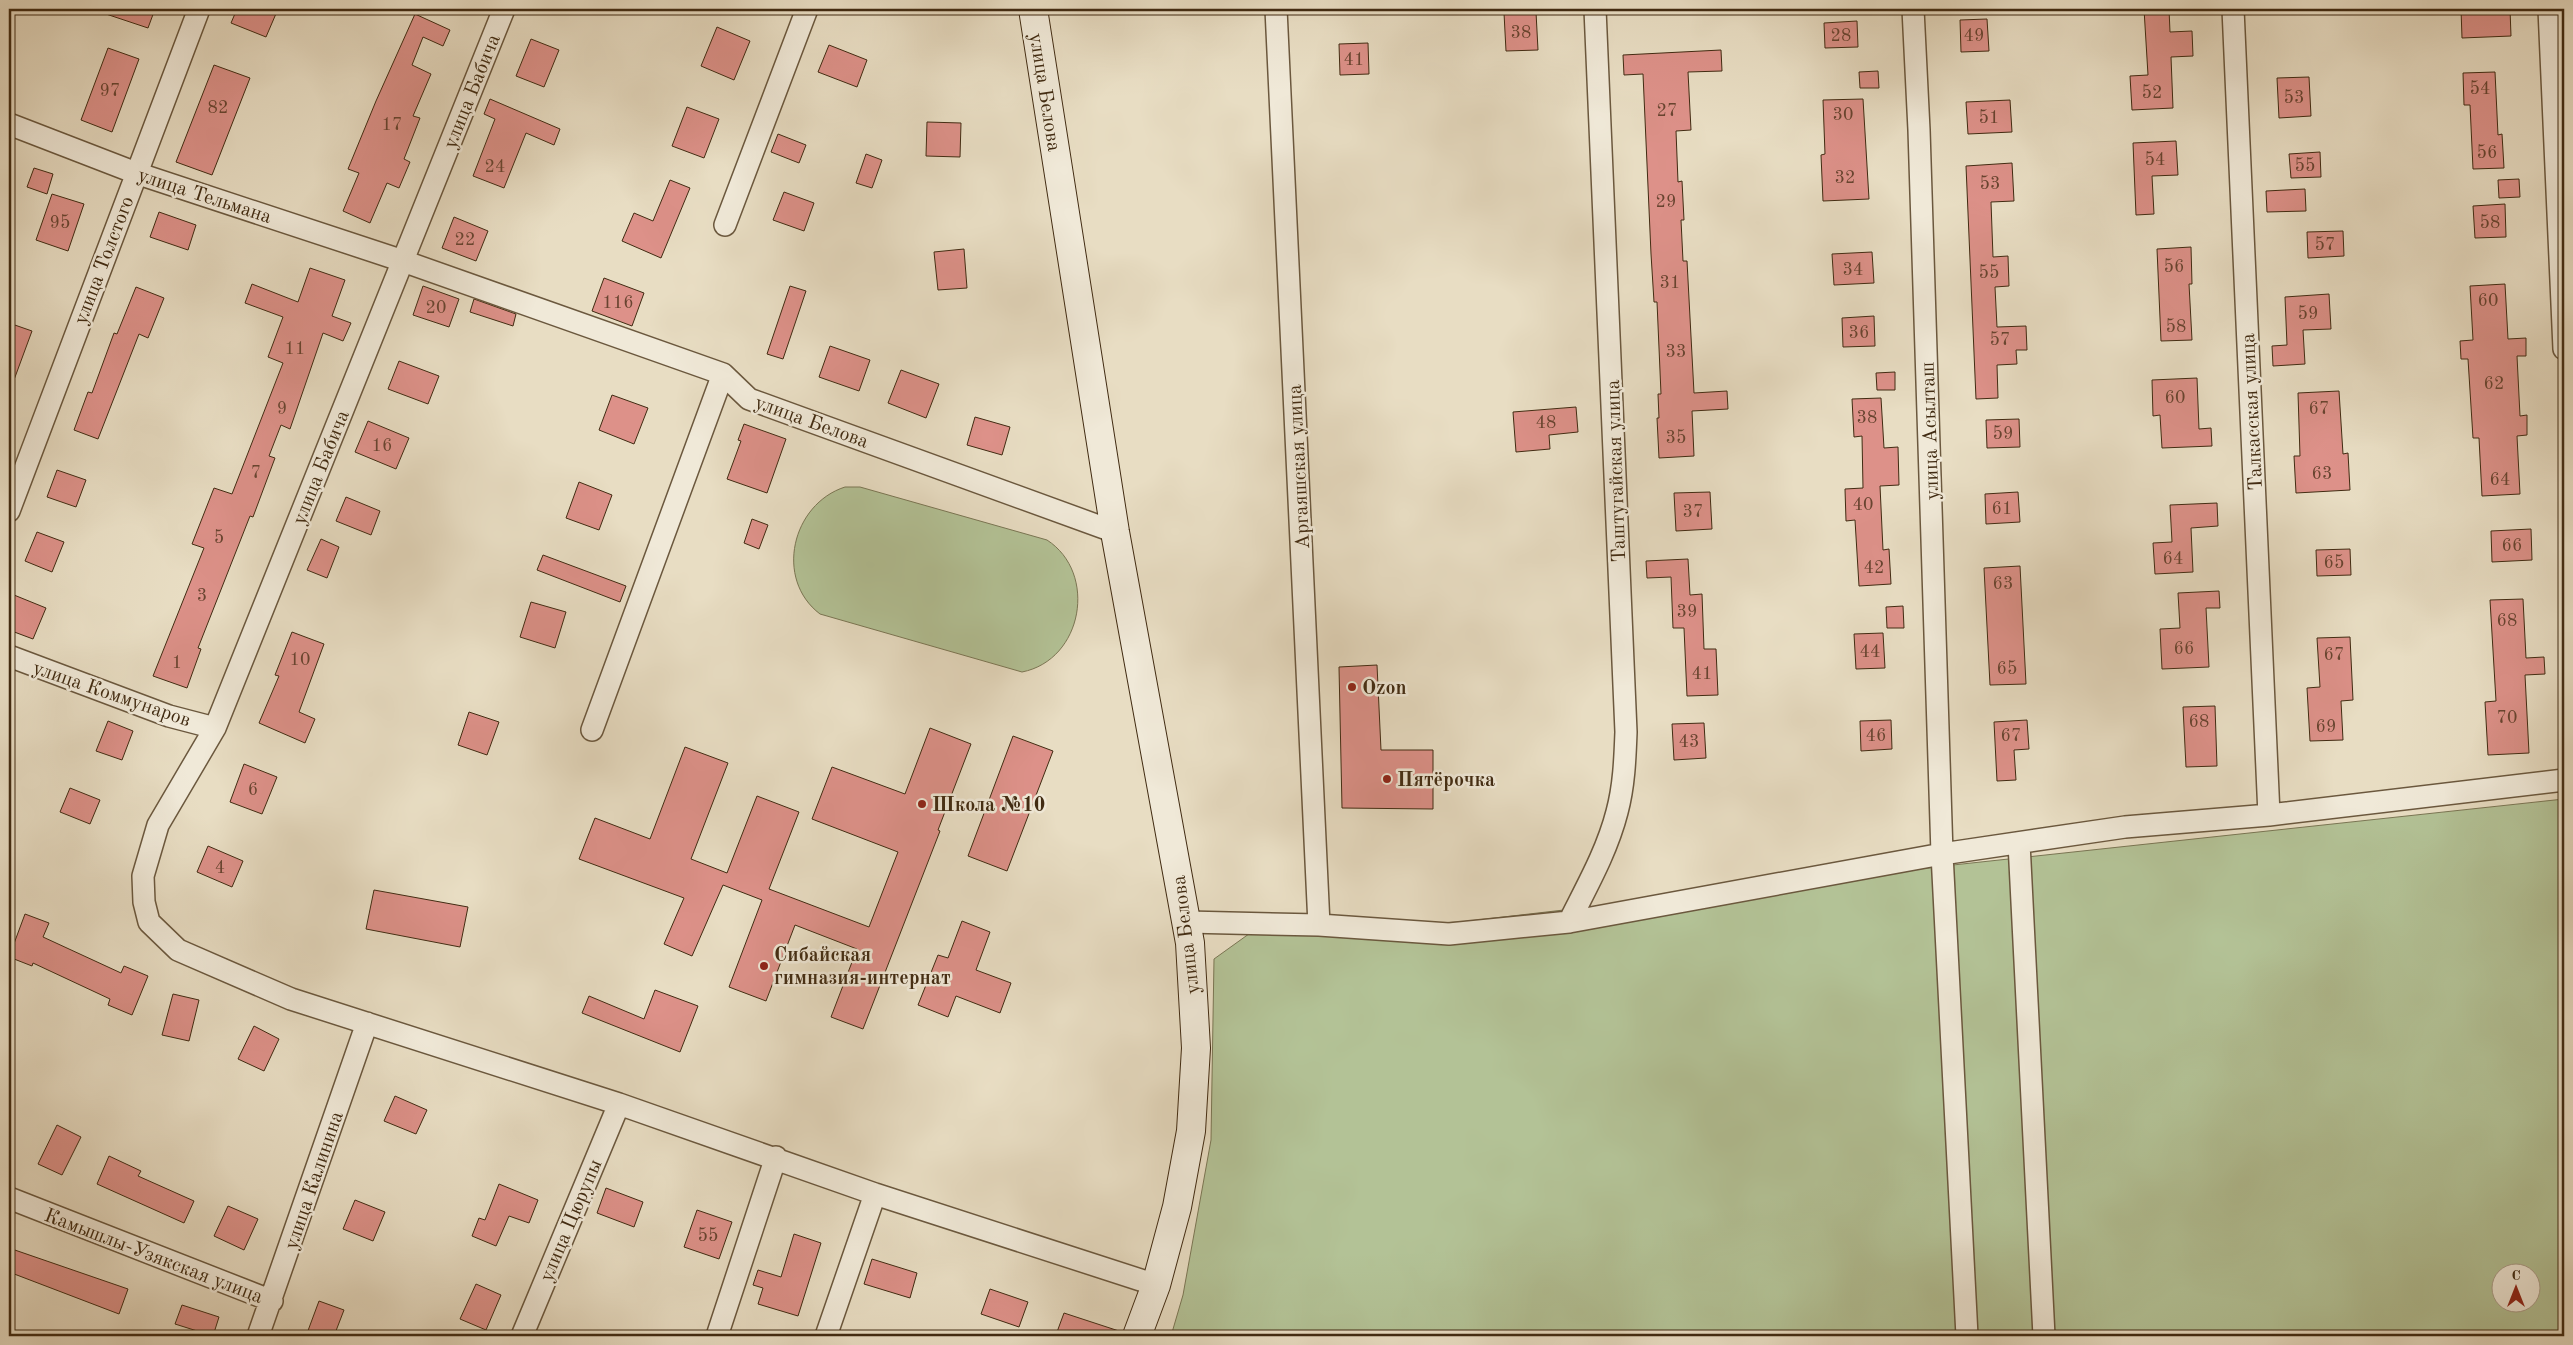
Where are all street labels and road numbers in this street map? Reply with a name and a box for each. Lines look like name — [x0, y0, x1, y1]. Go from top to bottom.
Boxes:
street label: улица Бабича — [441, 32, 505, 152]
street label: улица Белова — [1025, 32, 1063, 153]
street label: улица Тельмана — [135, 166, 274, 228]
street label: улица Толстого — [71, 194, 138, 327]
street label: Талкасская улица — [2239, 333, 2267, 491]
street label: улица Асылташ — [1919, 361, 1943, 501]
street label: Таштугайская улица — [1604, 379, 1630, 563]
street label: Аргаяшская улица — [1286, 384, 1314, 550]
street label: улица Белова — [752, 393, 871, 453]
street label: улица Бабича — [290, 408, 354, 528]
street label: улица Коммунаров — [30, 658, 193, 731]
street label: улица Белова — [1170, 874, 1204, 995]
street label: улица Калинина — [282, 1109, 348, 1252]
street label: улица Цюрупы — [537, 1157, 607, 1285]
street label: Камышлы-Узякская улица — [41, 1206, 265, 1308]

